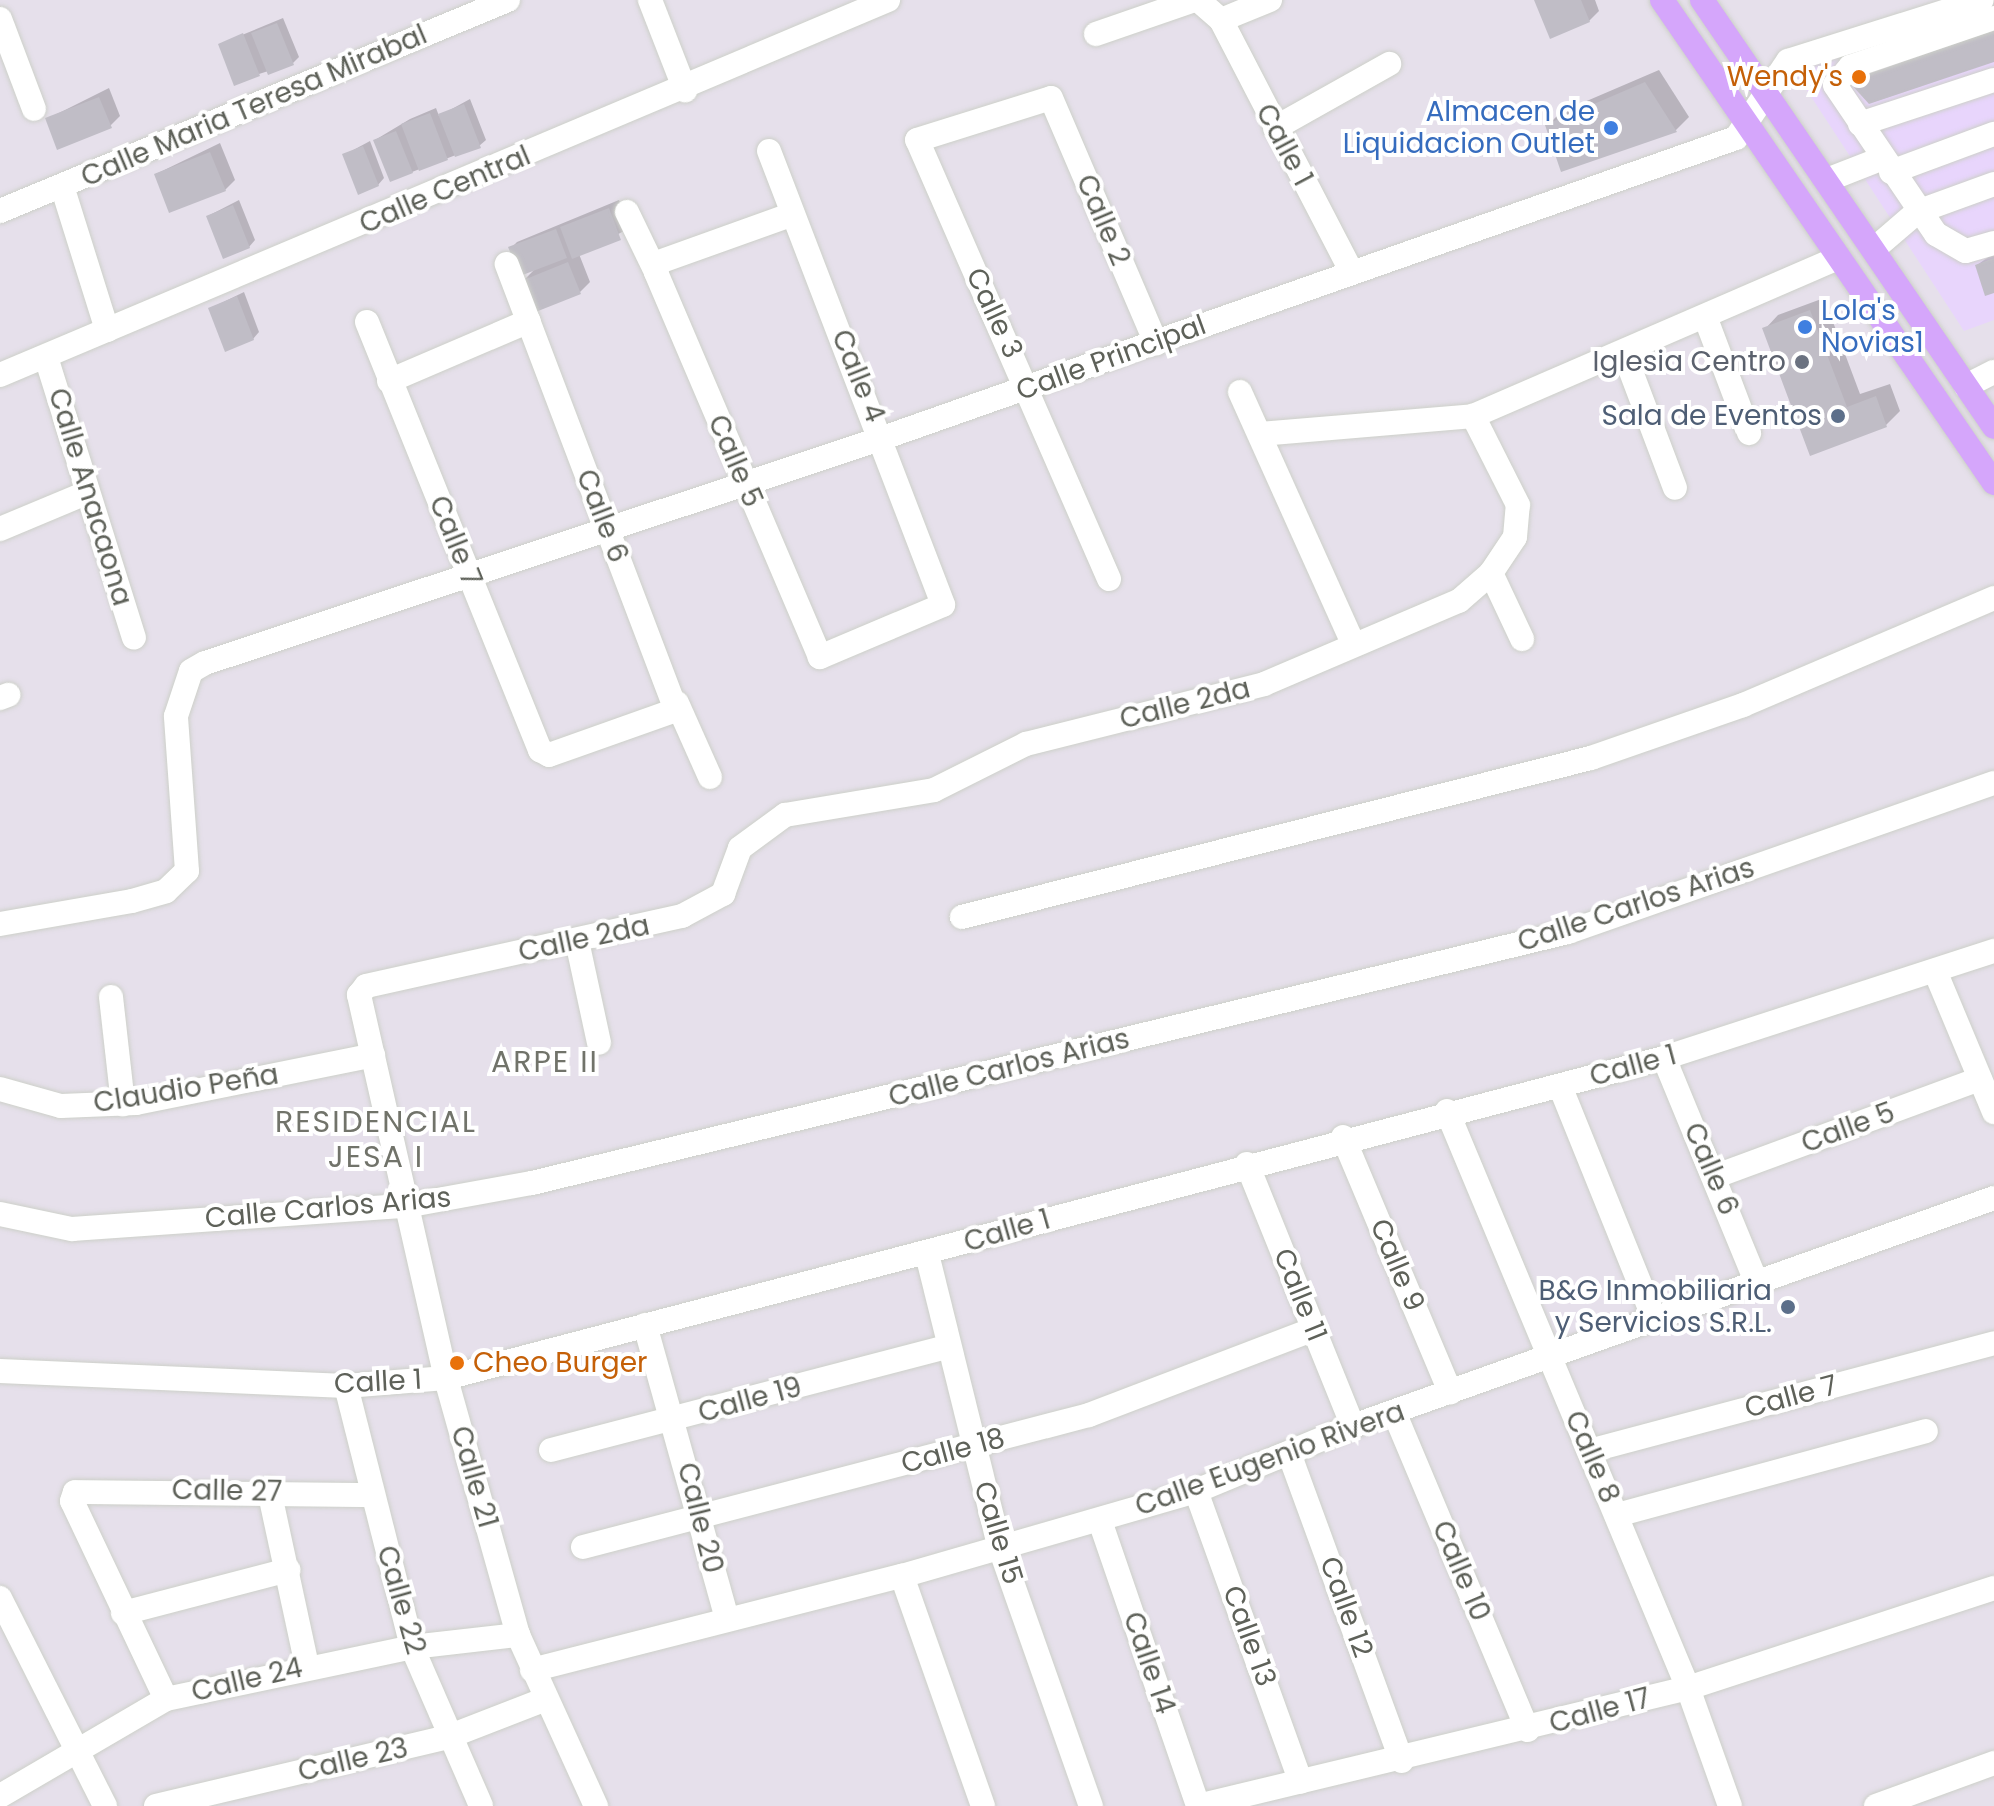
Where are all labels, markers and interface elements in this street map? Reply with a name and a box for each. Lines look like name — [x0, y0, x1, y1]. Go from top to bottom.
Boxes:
street label: Calle Maria Teresa Mirabal — [76, 18, 432, 194]
place label: Wendy's — [1727, 60, 1843, 94]
marker: Wendy's — [1850, 68, 1868, 86]
place label: Almacen de Liquidacion Outlet — [1343, 95, 1595, 161]
street label: Calle 1 — [1248, 98, 1320, 192]
marker: Almacen de Liquidacion Outlet — [1602, 119, 1620, 137]
street label: Calle Central — [354, 139, 536, 241]
street label: Calle 2 — [1069, 170, 1137, 270]
street label: Calle 3 — [959, 263, 1029, 363]
place label: Lola's Novias1 — [1821, 294, 1924, 360]
street label: Calle Principal — [1012, 308, 1210, 408]
marker: Lola's Novias1 — [1796, 318, 1814, 336]
street label: Calle 4 — [824, 325, 892, 427]
place label: Iglesia Centro — [1593, 345, 1786, 379]
marker: Iglesia Centro — [1793, 353, 1811, 371]
street label: Calle Anacaona — [41, 384, 139, 610]
place label: Sala de Eventos — [1602, 399, 1822, 433]
marker: Sala de Eventos — [1829, 407, 1847, 425]
street label: Calle 5 — [701, 410, 769, 512]
street label: Calle 6 — [569, 465, 635, 567]
street label: Calle 7 — [422, 491, 488, 591]
street label: Calle 2da — [1116, 672, 1254, 736]
street label: Calle Carlos Arias — [1513, 851, 1759, 959]
street label: Calle 2da — [515, 909, 653, 969]
street label: Calle Carlos Arias — [885, 1022, 1133, 1114]
street label: Calle 1 — [1586, 1038, 1680, 1094]
district label: ARPE II — [491, 1044, 599, 1080]
street label: Claudio Peña — [91, 1058, 281, 1120]
street label: Calle 5 — [1797, 1096, 1899, 1160]
district label: RESIDENCIAL JESA I — [275, 1104, 477, 1174]
street label: Calle 6 — [1677, 1118, 1745, 1220]
street label: Calle Carlos Arias — [204, 1181, 452, 1235]
street label: Calle 1 — [960, 1203, 1054, 1259]
street label: Calle 9 — [1363, 1214, 1431, 1316]
street label: Calle 11 — [1266, 1244, 1334, 1346]
place label: B&G Inmobiliaria y Servicios S.R.L. — [1539, 1274, 1772, 1340]
marker: B&G Inmobiliaria y Servicios S.R.L. — [1779, 1298, 1797, 1316]
place label: Cheo Burger — [473, 1346, 648, 1380]
marker: Cheo Burger — [448, 1354, 466, 1372]
street label: Calle 1 — [333, 1363, 423, 1401]
street label: Calle 7 — [1741, 1369, 1841, 1425]
street label: Calle 19 — [695, 1370, 805, 1430]
street label: Calle Eugenio Rivera — [1131, 1395, 1409, 1523]
street label: Calle 8 — [1558, 1406, 1626, 1508]
street label: Calle 18 — [898, 1421, 1008, 1481]
street label: Calle 21 — [443, 1422, 505, 1532]
street label: Calle 20 — [670, 1459, 730, 1577]
street label: Calle 27 — [171, 1473, 283, 1509]
street label: Calle 15 — [966, 1478, 1030, 1588]
street label: Calle 10 — [1425, 1516, 1497, 1626]
street label: Calle 22 — [370, 1542, 432, 1658]
street label: Calle 12 — [1312, 1552, 1380, 1662]
street label: Calle 13 — [1215, 1581, 1283, 1691]
street label: Calle 14 — [1116, 1608, 1182, 1718]
street label: Calle 24 — [188, 1651, 306, 1709]
street label: Calle 17 — [1546, 1681, 1654, 1741]
street label: Calle 23 — [295, 1731, 411, 1789]

